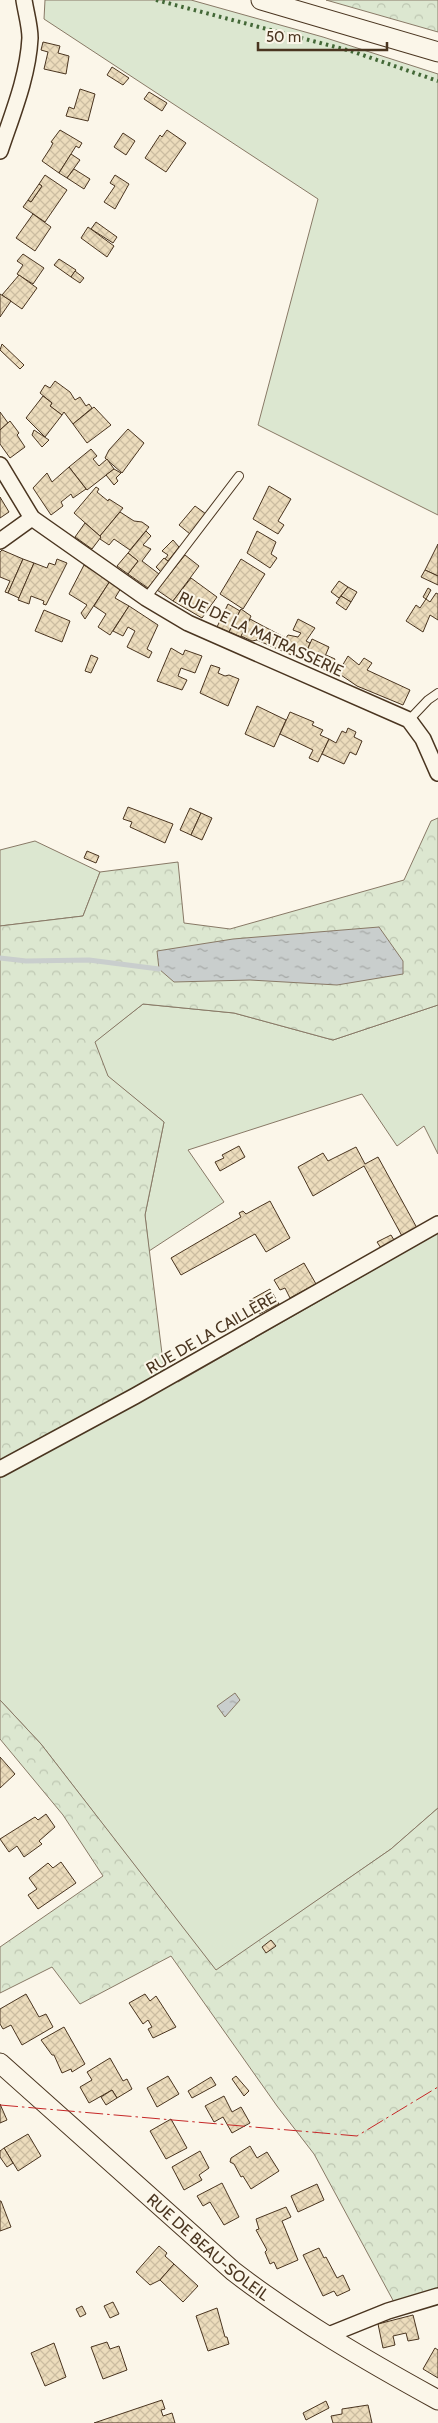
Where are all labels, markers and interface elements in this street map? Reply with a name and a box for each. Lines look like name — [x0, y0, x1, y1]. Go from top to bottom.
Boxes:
scale bar — [258, 20, 387, 52]
text: 50 m — [266, 28, 301, 46]
street label: RUE DE LA MATRASSERIE — [176, 587, 346, 681]
street label: RUE DE LA CAILLÈRE — [143, 1288, 279, 1378]
street label: RUE DE BEAU-SOLEIL — [143, 2190, 273, 2304]

